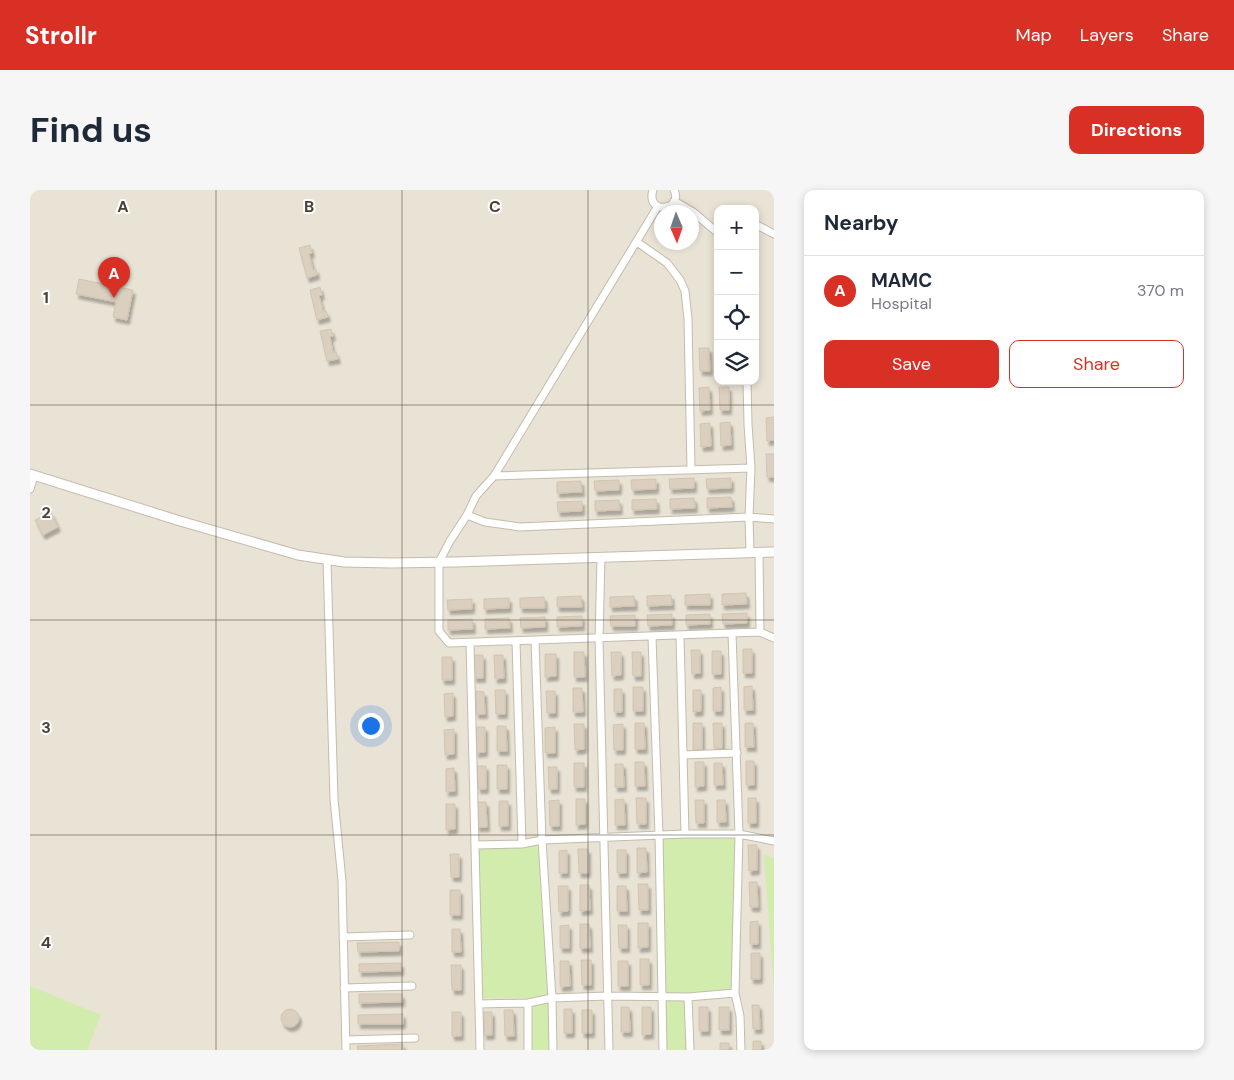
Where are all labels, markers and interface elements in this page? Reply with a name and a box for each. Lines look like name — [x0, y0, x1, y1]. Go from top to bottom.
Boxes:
text: Strollr — [25, 20, 97, 51]
text: Map — [1016, 23, 1052, 47]
text: Layers — [1080, 23, 1134, 47]
text: Share — [1162, 23, 1209, 47]
button: Directions — [1069, 106, 1204, 154]
text: Find us — [30, 107, 152, 153]
text: A — [117, 196, 129, 217]
text: B — [304, 196, 314, 217]
text: C — [489, 196, 501, 217]
north arrow — [654, 205, 699, 250]
map controls — [714, 205, 759, 385]
button: + — [714, 205, 759, 250]
text: Nearby — [824, 209, 898, 237]
button: − — [714, 250, 759, 295]
pin: A — [98, 257, 130, 298]
text: MAMC — [871, 268, 932, 293]
text: A — [834, 280, 846, 301]
text: 370 m — [1137, 280, 1184, 301]
text: 1 — [43, 287, 49, 308]
text: Hospital — [871, 293, 932, 314]
button: locate — [714, 295, 759, 340]
button: layers — [714, 340, 759, 385]
button: Save — [824, 340, 999, 388]
button: Share — [1009, 340, 1184, 388]
text: 2 — [41, 502, 51, 523]
your location — [358, 713, 384, 739]
text: 3 — [41, 717, 51, 738]
text: 4 — [41, 932, 51, 953]

